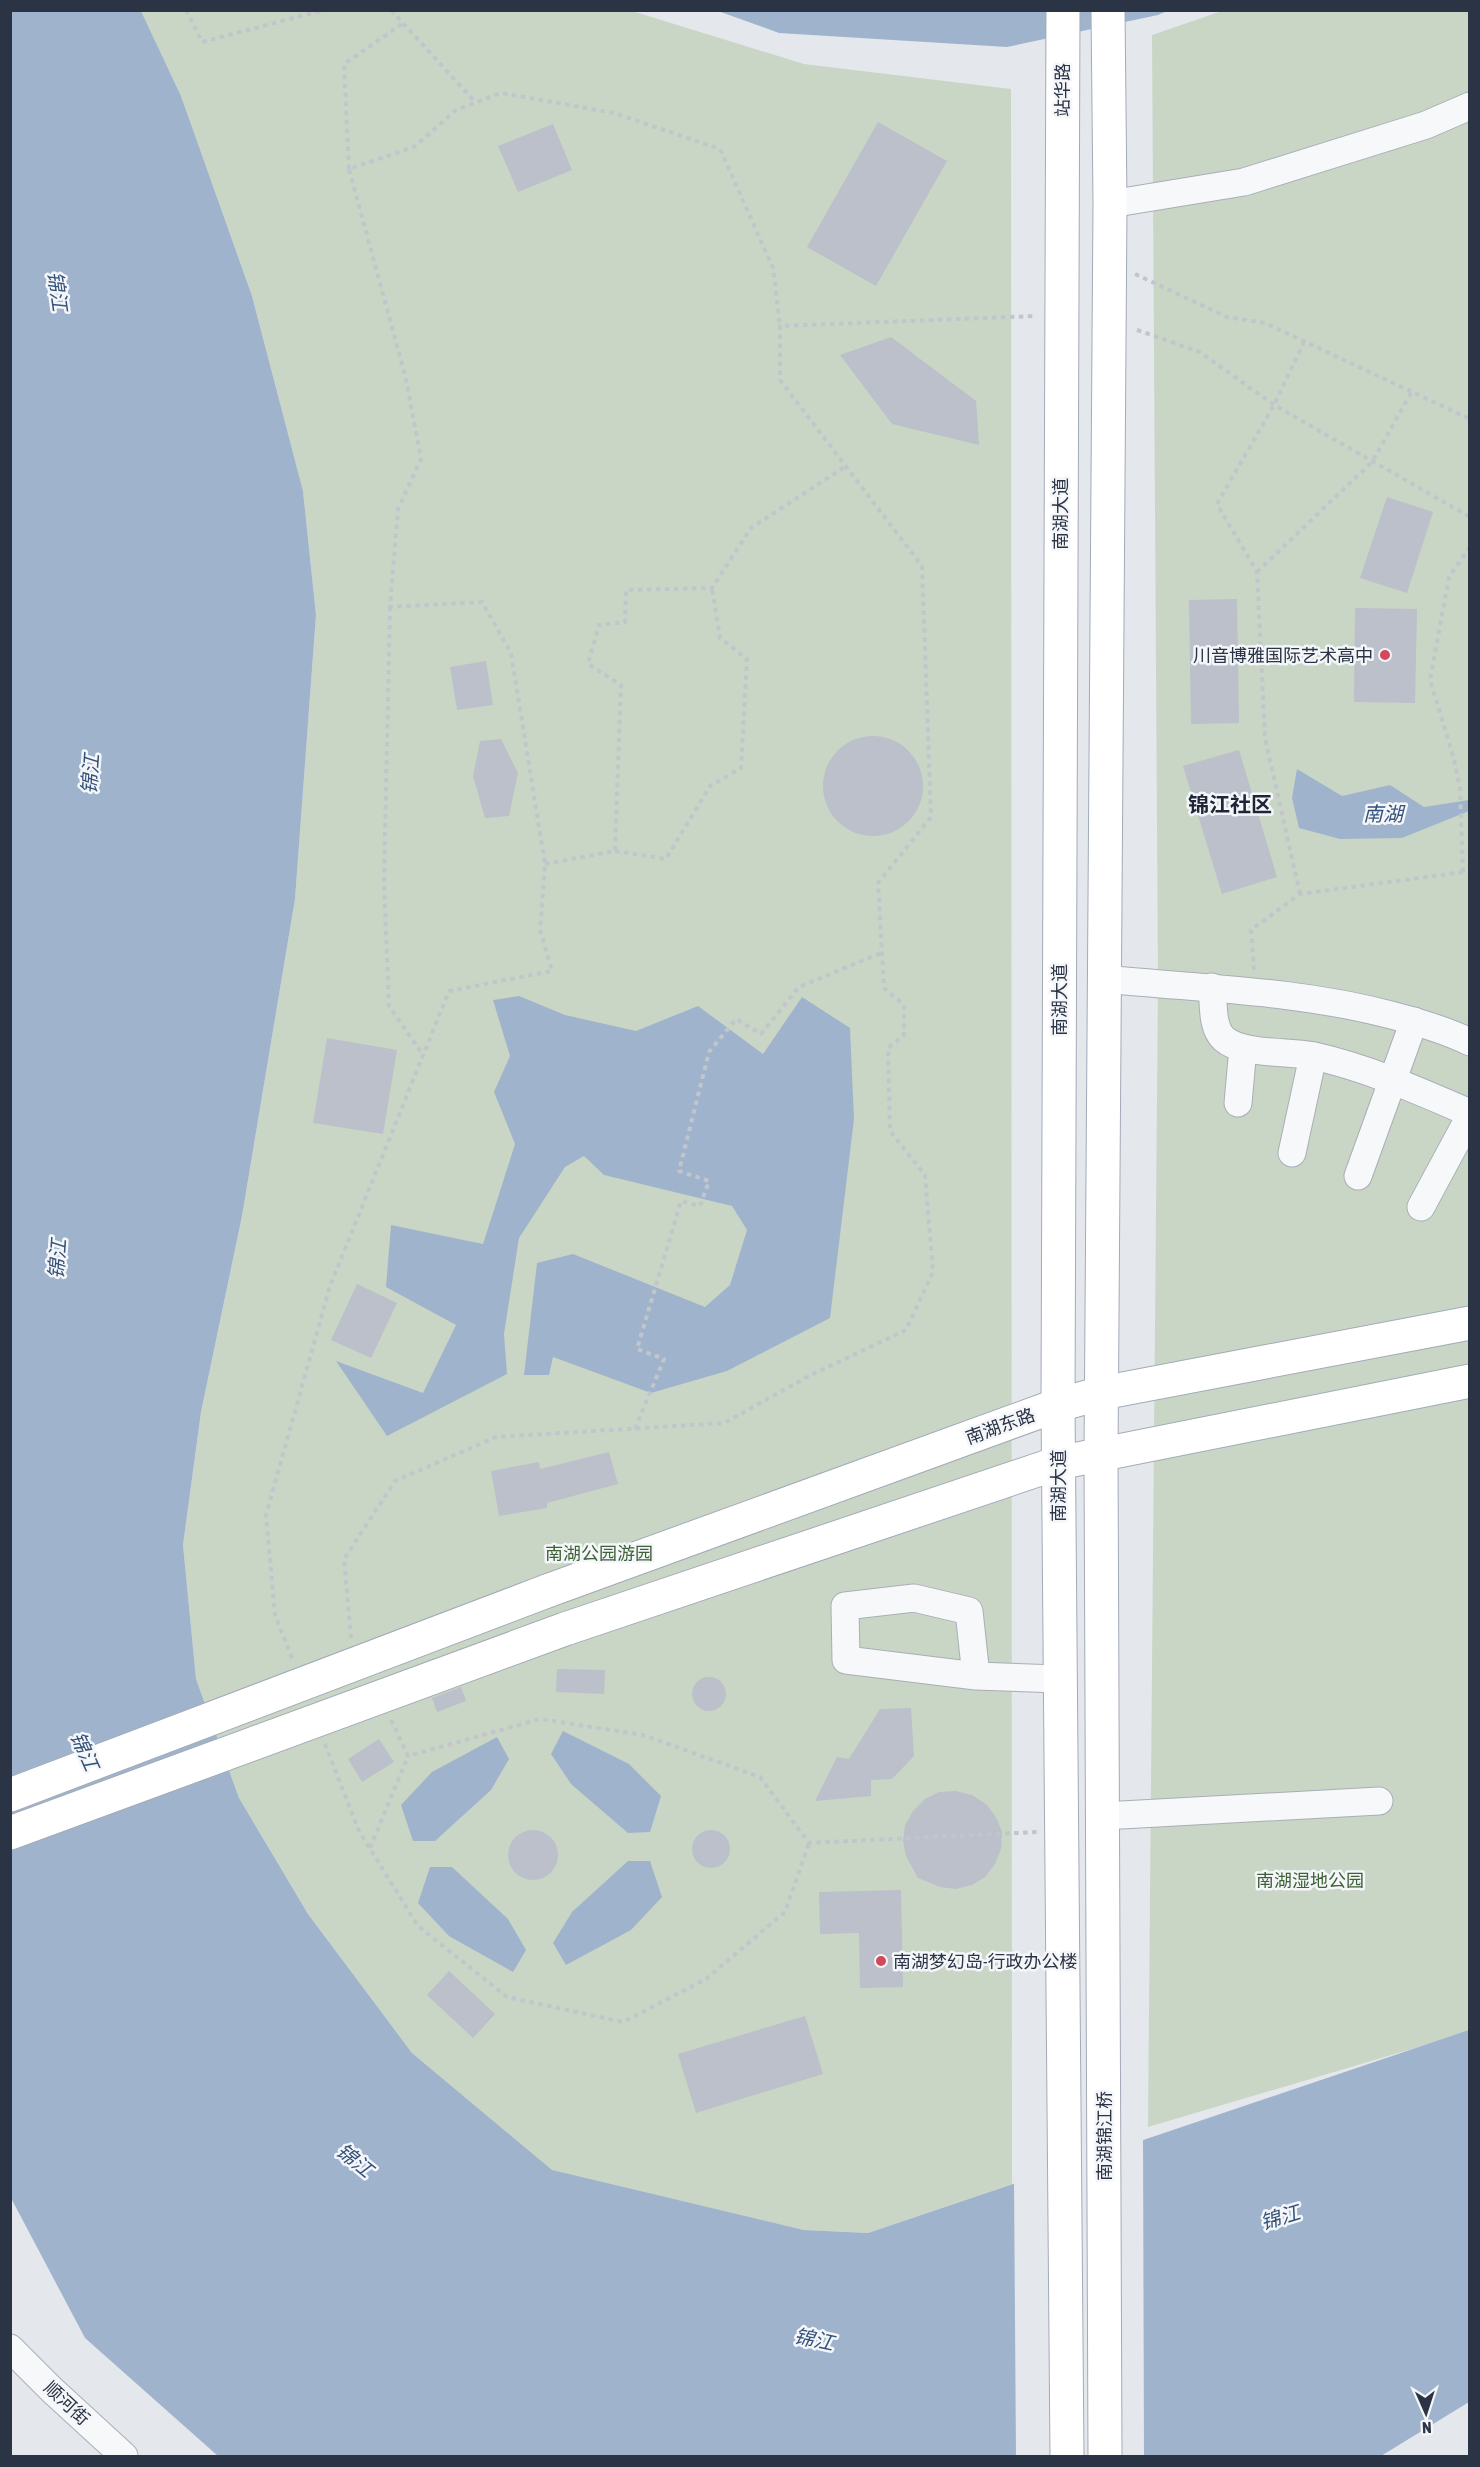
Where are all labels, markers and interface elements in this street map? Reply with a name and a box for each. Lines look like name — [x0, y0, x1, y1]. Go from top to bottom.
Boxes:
street label: 站华路 — [1052, 63, 1073, 117]
water label: 锦江 — [44, 270, 72, 314]
street label: 南湖大道 — [1050, 478, 1071, 550]
place label: 川音博雅国际艺术高中 — [1193, 645, 1373, 666]
marker: 川音博雅国际艺术高中 — [1378, 648, 1392, 662]
water label: 锦江 — [77, 751, 103, 795]
district label: 锦江社区 — [1188, 792, 1272, 816]
water label: 南湖 — [1363, 802, 1406, 825]
street label: 南湖大道 — [1049, 964, 1070, 1036]
water label: 锦江 — [44, 1236, 70, 1280]
street label: 南湖东路 — [963, 1404, 1037, 1448]
street label: 南湖大道 — [1048, 1450, 1069, 1522]
park label: 南湖公园游园 — [545, 1543, 653, 1564]
water label: 锦江 — [66, 1728, 104, 1776]
park label: 南湖湿地公园 — [1256, 1870, 1364, 1891]
place label: 南湖梦幻岛-行政办公楼 — [893, 1951, 1078, 1972]
marker: 南湖梦幻岛-行政办公楼 — [874, 1954, 888, 1968]
street label: 南湖锦江桥 — [1094, 2091, 1115, 2181]
water label: 锦江 — [332, 2138, 379, 2183]
water label: 锦江 — [1258, 2200, 1304, 2234]
water label: 锦江 — [792, 2324, 838, 2355]
street label: 顺河街 — [40, 2377, 94, 2429]
north arrow — [1396, 2383, 1456, 2443]
text: N — [1422, 2419, 1432, 2437]

